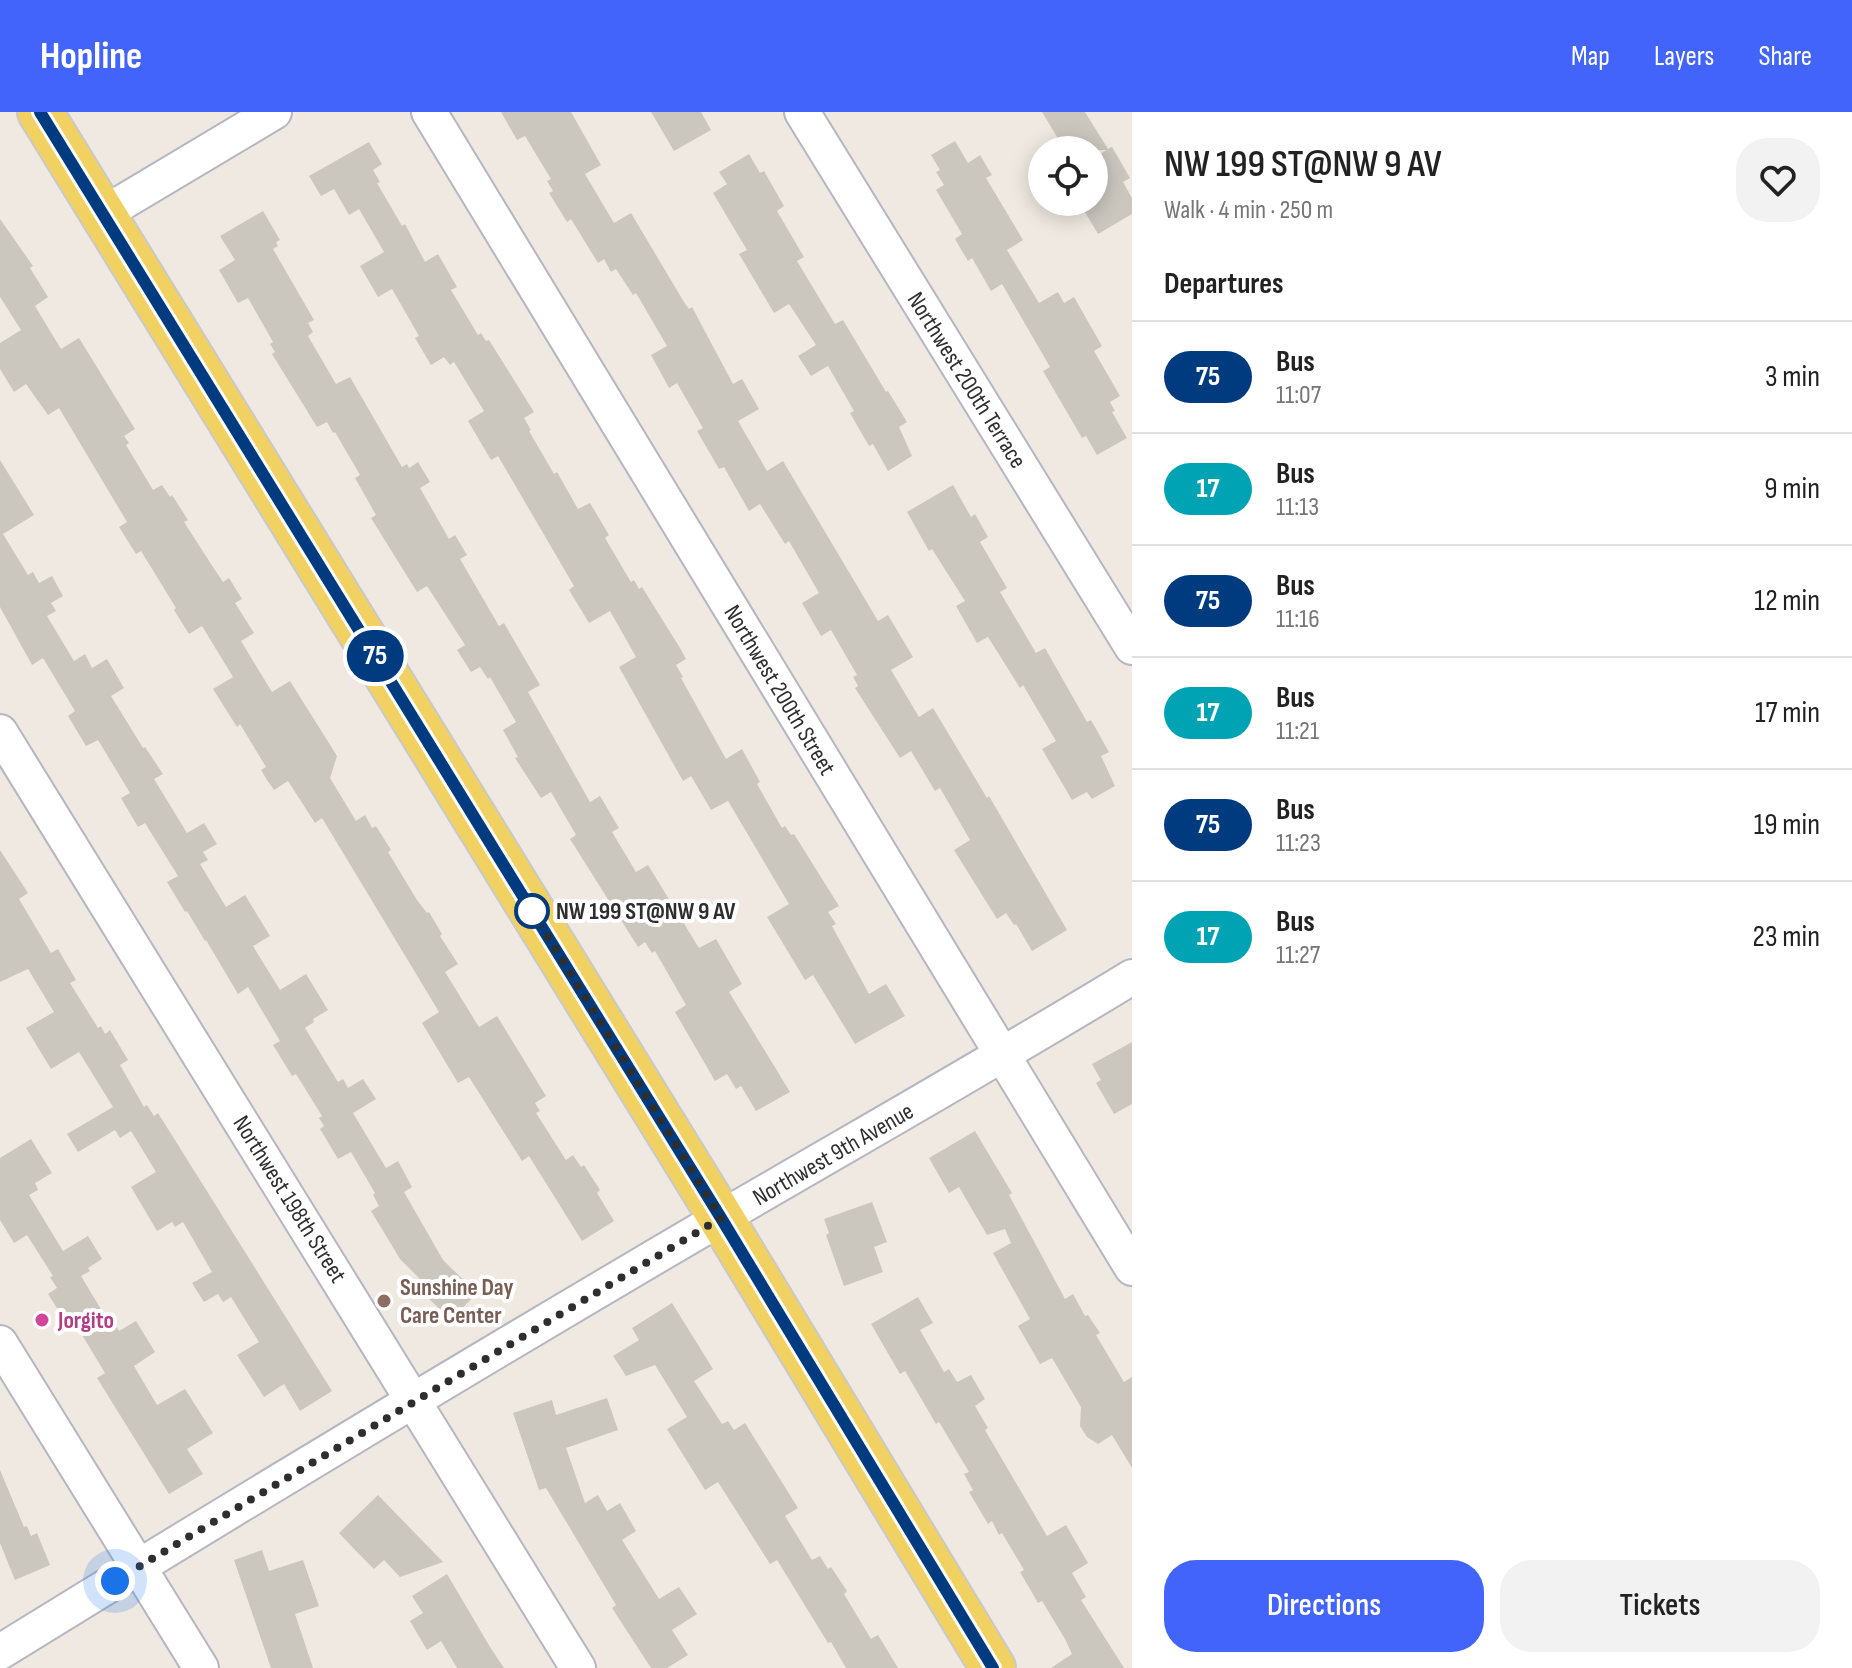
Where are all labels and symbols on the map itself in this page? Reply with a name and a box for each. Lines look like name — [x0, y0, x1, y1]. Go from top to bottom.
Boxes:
street label: Northwest 200th Terrace — [901, 287, 1032, 474]
street label: Northwest 200th Street — [717, 600, 842, 780]
line badge: 75 — [339, 630, 411, 682]
marker: NW 199 ST@NW 9 AV — [515, 894, 549, 928]
place label: NW 199 ST@NW 9 AV — [556, 897, 736, 926]
street label: Northwest 9th Avenue — [748, 1097, 919, 1212]
street label: Northwest 198th Street — [227, 1110, 353, 1288]
place label: Sunshine Day Care Center — [400, 1273, 513, 1330]
marker: Sunshine Day Care Center — [375, 1292, 393, 1310]
place label: Jorgito — [57, 1306, 114, 1335]
marker: Jorgito — [33, 1311, 51, 1329]
your location — [95, 1561, 135, 1601]

